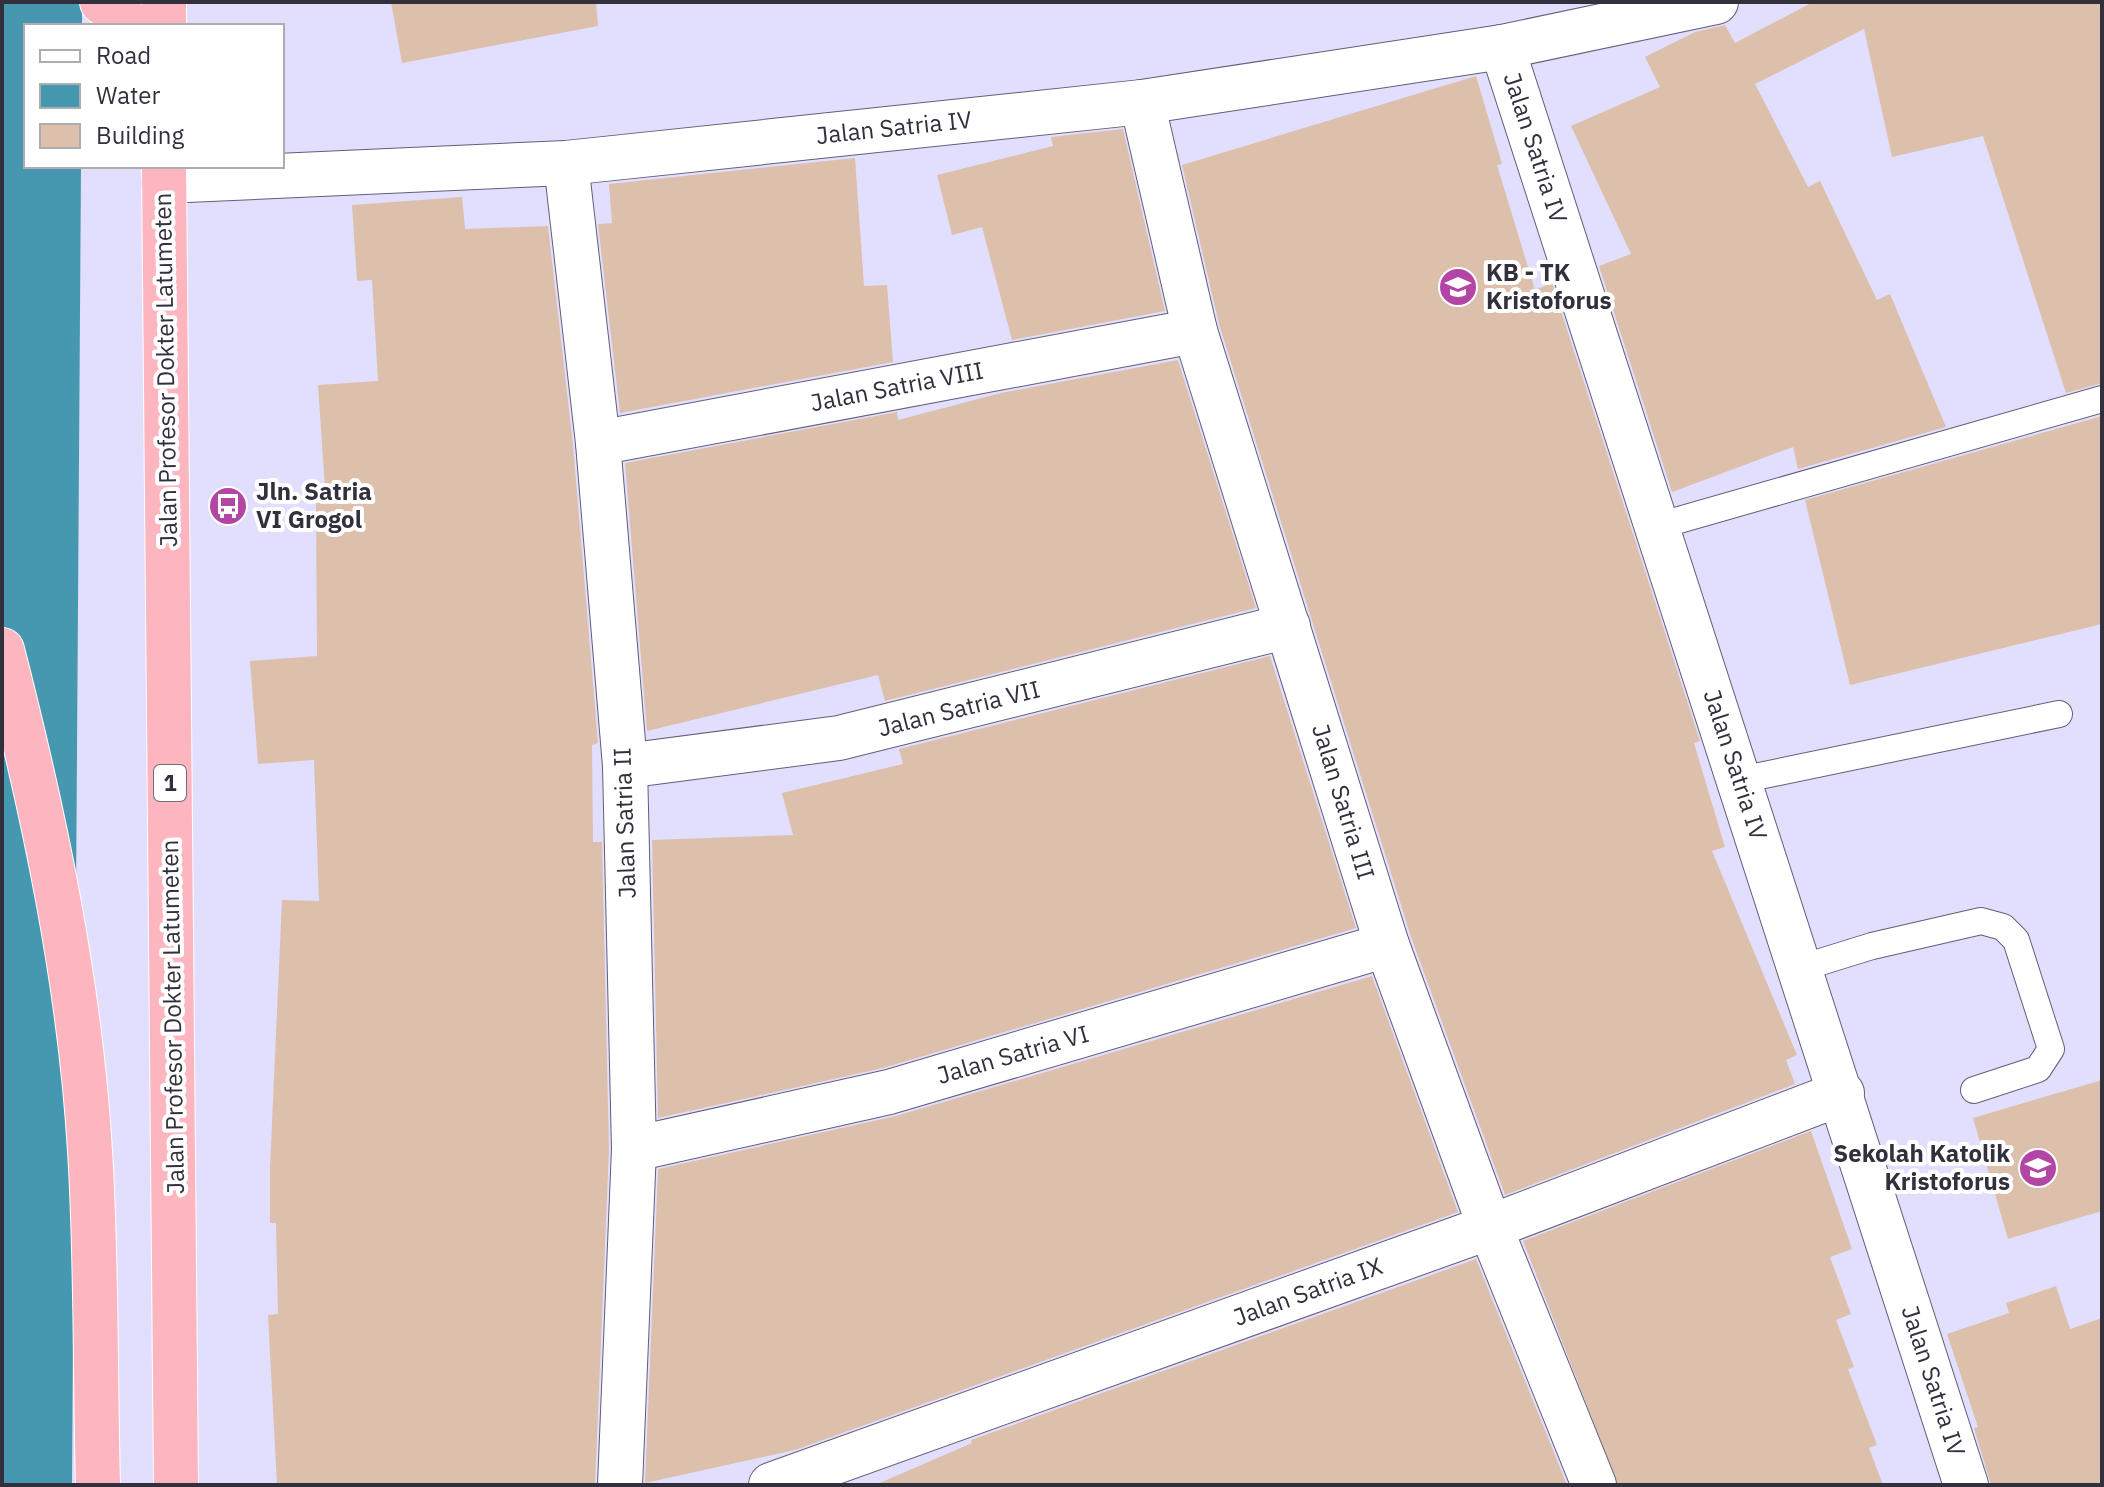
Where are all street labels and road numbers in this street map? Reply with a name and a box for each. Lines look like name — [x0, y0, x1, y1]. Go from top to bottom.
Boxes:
street label: Jalan Satria IV — [1497, 68, 1575, 227]
street label: Jalan Satria IV — [814, 103, 974, 151]
street label: Jalan Profesor Dokter Latumeten — [146, 193, 184, 548]
street label: Jalan Satria VIII — [808, 354, 986, 418]
street label: Jalan Satria VII — [874, 672, 1043, 744]
street label: Jalan Satria IV — [1697, 685, 1775, 844]
street label: Jalan Satria III — [1305, 720, 1383, 883]
street label: Jalan Satria II — [605, 747, 643, 899]
road number: 1 — [154, 765, 186, 801]
street label: Jalan Profesor Dokter Latumeten — [153, 840, 191, 1195]
street label: Jalan Satria VI — [933, 1017, 1092, 1091]
street label: Jalan Satria IX — [1229, 1249, 1387, 1333]
street label: Jalan Satria IV — [1895, 1301, 1973, 1460]

